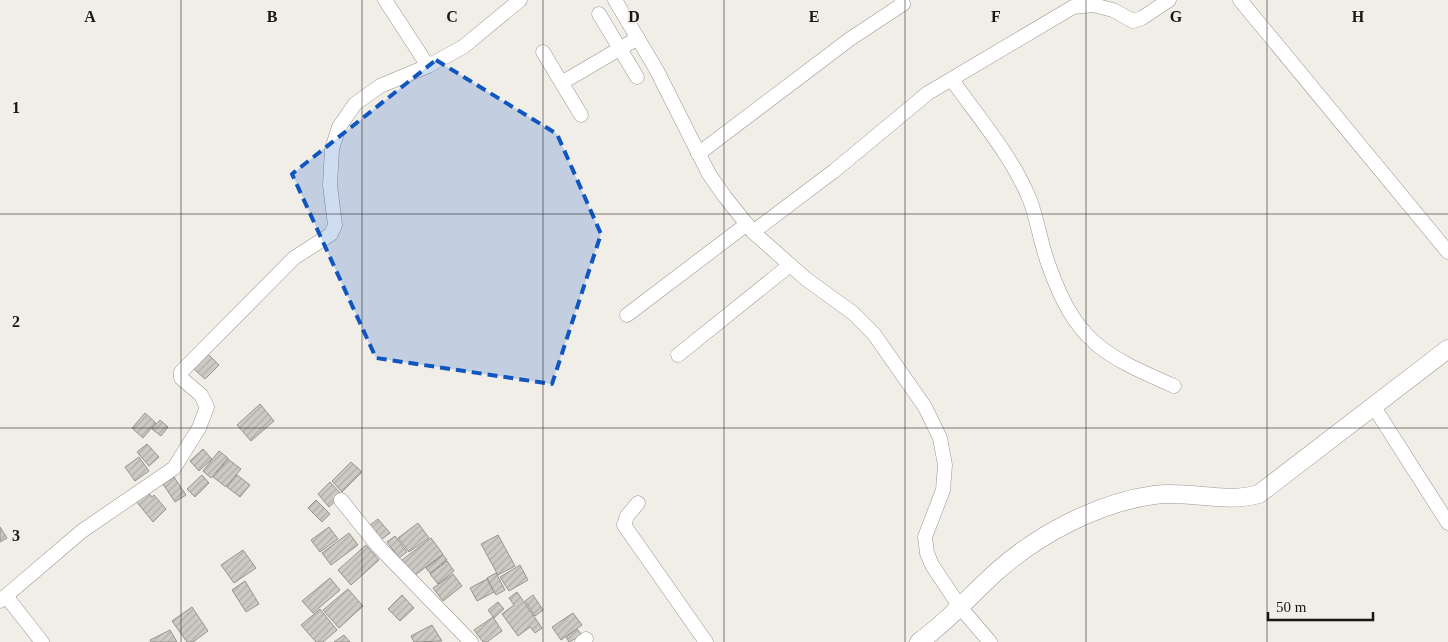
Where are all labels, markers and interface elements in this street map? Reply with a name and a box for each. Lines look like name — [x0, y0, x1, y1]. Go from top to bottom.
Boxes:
text: A — [84, 8, 96, 25]
text: B — [267, 8, 278, 25]
text: C — [446, 8, 458, 25]
text: D — [628, 8, 640, 25]
text: E — [809, 8, 819, 25]
text: F — [991, 8, 1001, 25]
text: G — [1170, 8, 1183, 25]
text: H — [1352, 8, 1365, 25]
text: 1 — [12, 99, 20, 116]
text: 2 — [12, 313, 20, 330]
text: 3 — [12, 527, 20, 544]
scale bar — [1268, 590, 1373, 622]
text: 50 m — [1276, 599, 1307, 615]

